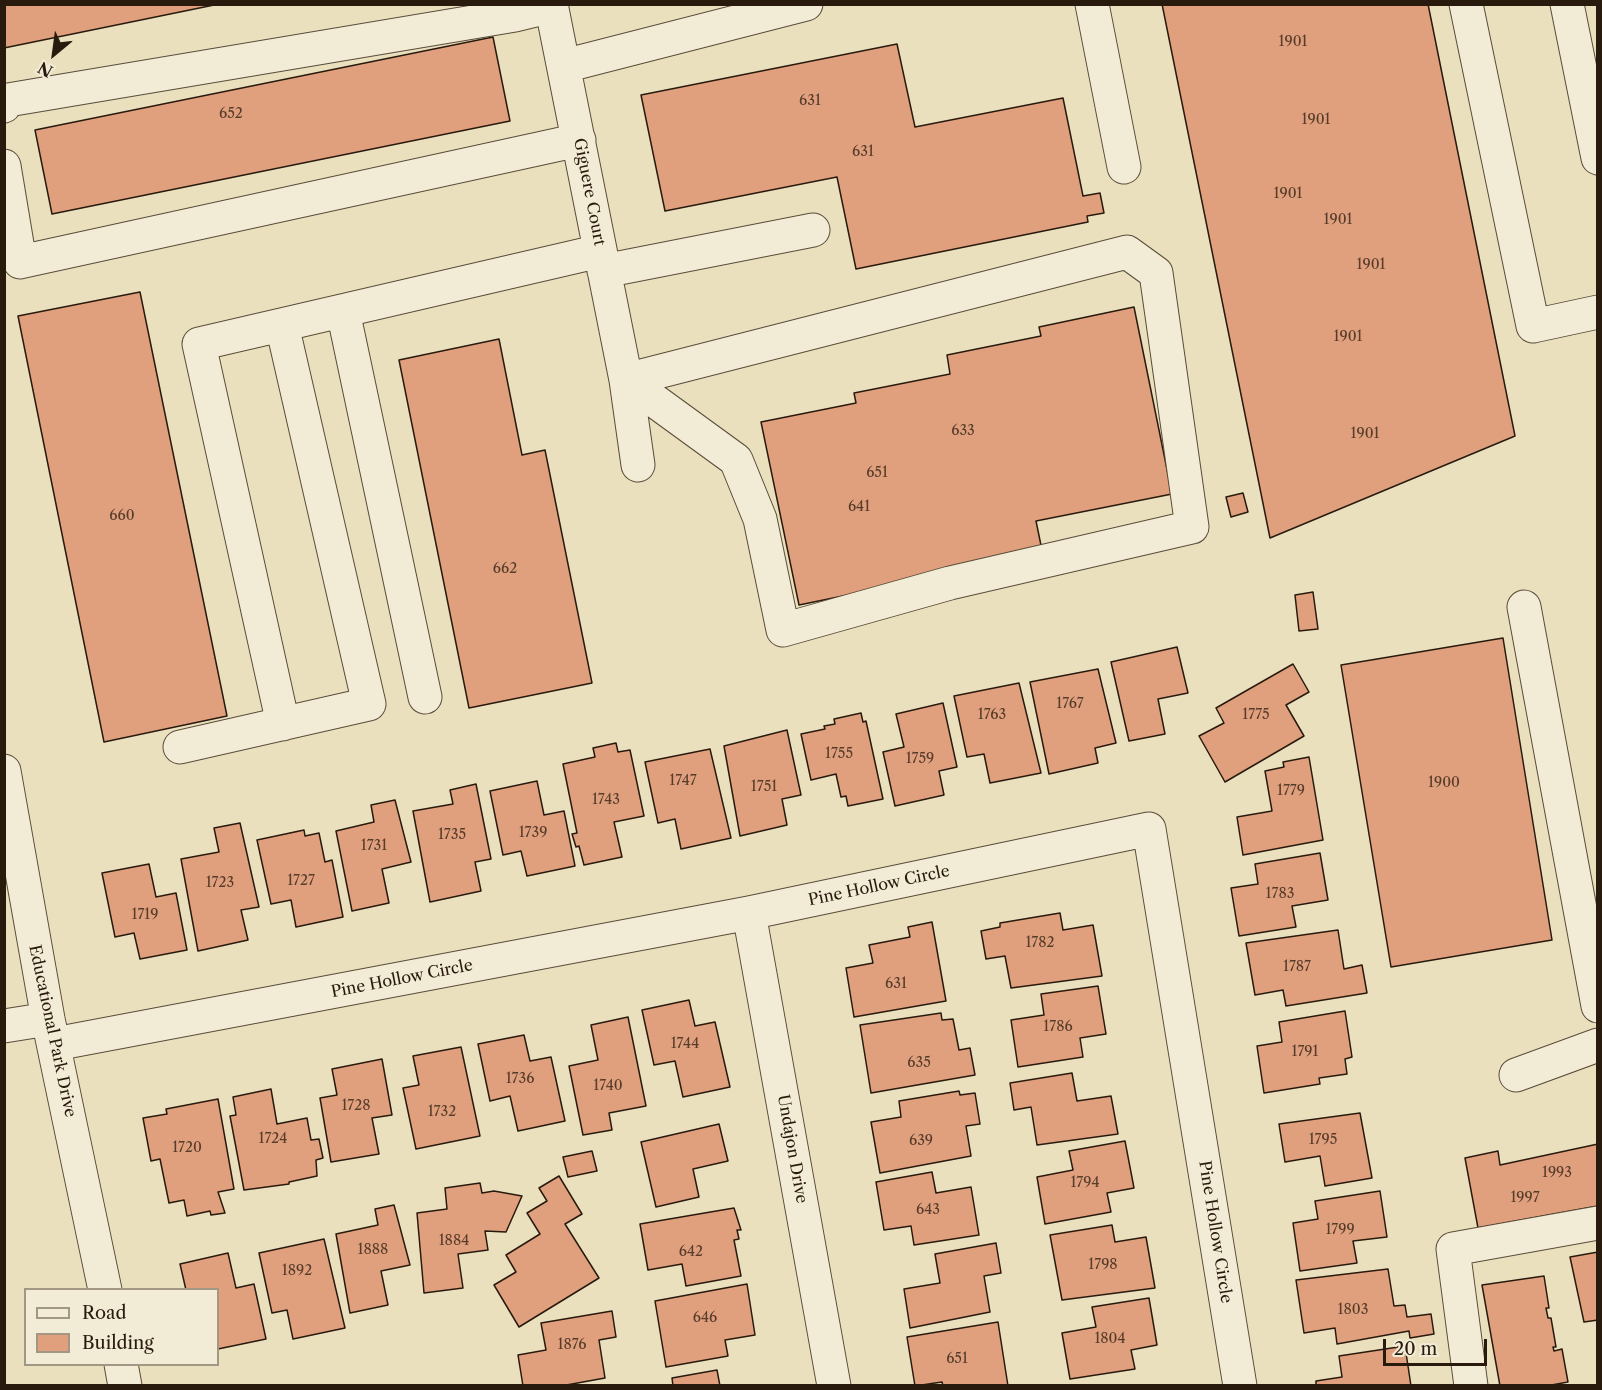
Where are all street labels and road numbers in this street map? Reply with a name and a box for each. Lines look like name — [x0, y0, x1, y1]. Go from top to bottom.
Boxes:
street label: Giguere Court — [569, 137, 609, 247]
street label: Pine Hollow Circle — [807, 862, 951, 910]
street label: Educational Park Drive — [24, 943, 80, 1119]
street label: Pine Hollow Circle — [329, 956, 475, 1002]
street label: Undajon Drive — [773, 1093, 811, 1205]
street label: Pine Hollow Circle — [1194, 1159, 1236, 1305]

